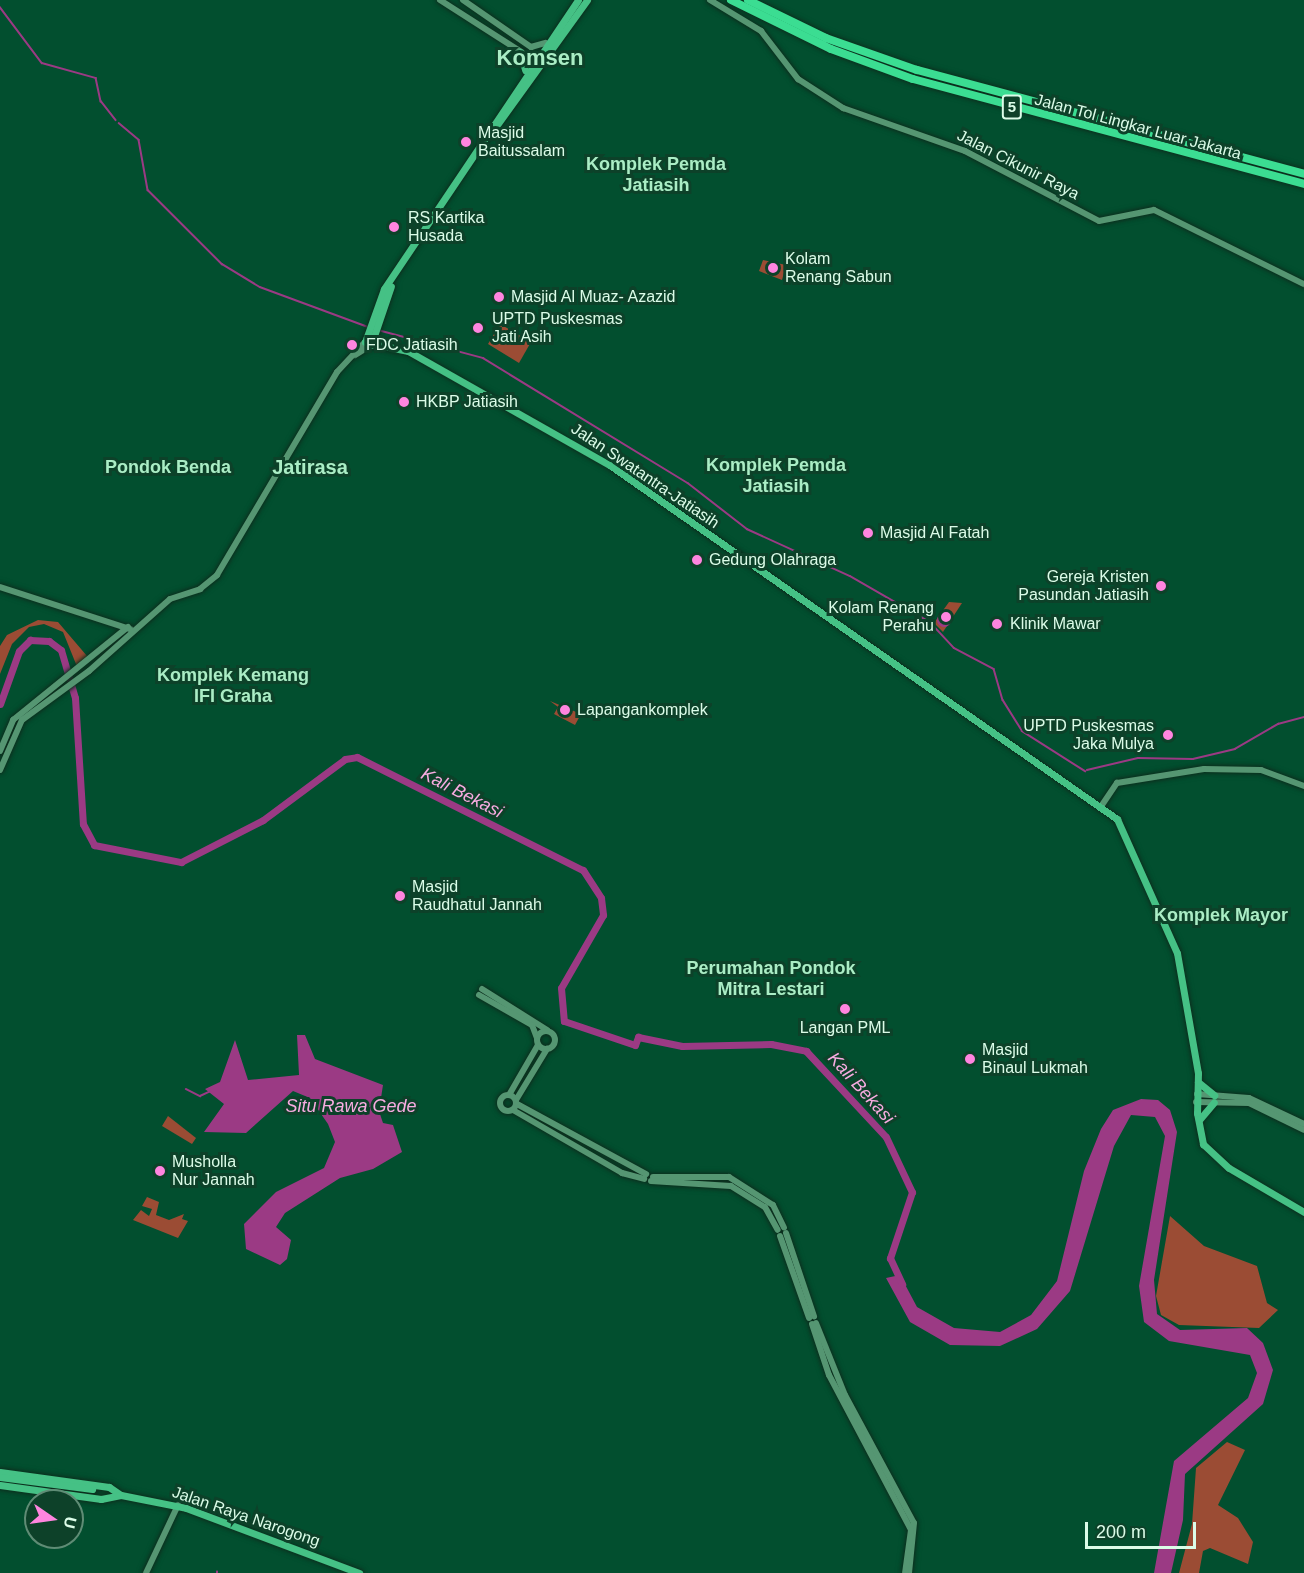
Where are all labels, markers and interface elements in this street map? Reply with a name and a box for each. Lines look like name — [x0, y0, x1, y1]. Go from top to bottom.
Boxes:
district label: Komsen — [497, 45, 583, 71]
street label: Jalan Tol Lingkar Luar Jakarta — [1032, 90, 1244, 164]
road number: 5 — [1002, 95, 1022, 119]
place label: Masjid Baitussalam — [478, 123, 565, 161]
street label: Jalan Cikunir Raya — [954, 126, 1082, 204]
marker: Masjid Baitussalam — [459, 135, 473, 149]
district label: Komplek Pemda Jatiasih — [586, 154, 726, 196]
place label: RS Kartika Husada — [408, 208, 484, 246]
marker: RS Kartika Husada — [385, 218, 403, 236]
place label: Kolam Renang Sabun — [785, 249, 892, 287]
marker: Kolam Renang Sabun — [766, 261, 780, 275]
place label: Masjid Al Muaz- Azazid — [511, 287, 677, 307]
marker: Masjid Al Muaz- Azazid — [492, 290, 506, 304]
place label: UPTD Puskesmas Jati Asih — [492, 309, 623, 347]
marker: UPTD Puskesmas Jati Asih — [469, 319, 487, 337]
place label: FDC Jatiasih — [366, 335, 458, 355]
marker: FDC Jatiasih — [343, 336, 361, 354]
place label: HKBP Jatiasih — [416, 392, 518, 412]
marker: HKBP Jatiasih — [397, 395, 411, 409]
street label: Jalan Swatantra-Jatiasih — [567, 419, 723, 533]
district label: Jatirasa — [272, 455, 348, 479]
district label: Komplek Pemda Jatiasih — [706, 455, 846, 498]
district label: Pondok Benda — [105, 456, 231, 478]
place label: Masjid Al Fatah — [880, 523, 990, 543]
marker: Masjid Al Fatah — [861, 526, 875, 540]
place label: Gedung Olahraga — [709, 550, 836, 570]
marker: Gedung Olahraga — [690, 553, 704, 567]
place label: Gereja Kristen Pasundan Jatiasih — [1018, 567, 1149, 605]
marker: Gereja Kristen Pasundan Jatiasih — [1154, 579, 1168, 593]
place label: Kolam Renang Perahu — [828, 598, 934, 636]
marker: Kolam Renang Perahu — [939, 610, 953, 624]
place label: Klinik Mawar — [1010, 614, 1101, 634]
marker: Klinik Mawar — [988, 615, 1006, 633]
district label: Komplek Kemang IFI Graha — [157, 665, 309, 708]
place label: Lapangankomplek — [577, 700, 708, 720]
marker: Lapangankomplek — [558, 703, 572, 717]
place label: UPTD Puskesmas Jaka Mulya — [1023, 716, 1154, 754]
marker: UPTD Puskesmas Jaka Mulya — [1159, 726, 1177, 744]
water label: Kali Bekasi — [417, 763, 507, 823]
place label: Masjid Raudhatul Jannah — [412, 877, 542, 915]
marker: Masjid Raudhatul Jannah — [393, 889, 407, 903]
district label: Komplek Mayor — [1154, 904, 1288, 926]
district label: Perumahan Pondok Mitra Lestari — [686, 958, 856, 1000]
marker: Langan PML — [838, 1002, 852, 1016]
place label: Langan PML — [800, 1018, 890, 1038]
place label: Masjid Binaul Lukmah — [982, 1040, 1088, 1078]
water label: Kali Bekasi — [823, 1048, 899, 1128]
marker: Masjid Binaul Lukmah — [963, 1052, 977, 1066]
water label: Situ Rawa Gede — [285, 1095, 417, 1117]
place label: Musholla Nur Jannah — [172, 1152, 255, 1190]
marker: Musholla Nur Jannah — [153, 1164, 167, 1178]
street label: Jalan Raya Narogong — [170, 1483, 322, 1551]
north arrow — [24, 1489, 84, 1549]
scale bar — [1088, 1510, 1199, 1548]
text: U — [60, 1515, 80, 1530]
text: 200 m — [1096, 1522, 1146, 1542]

